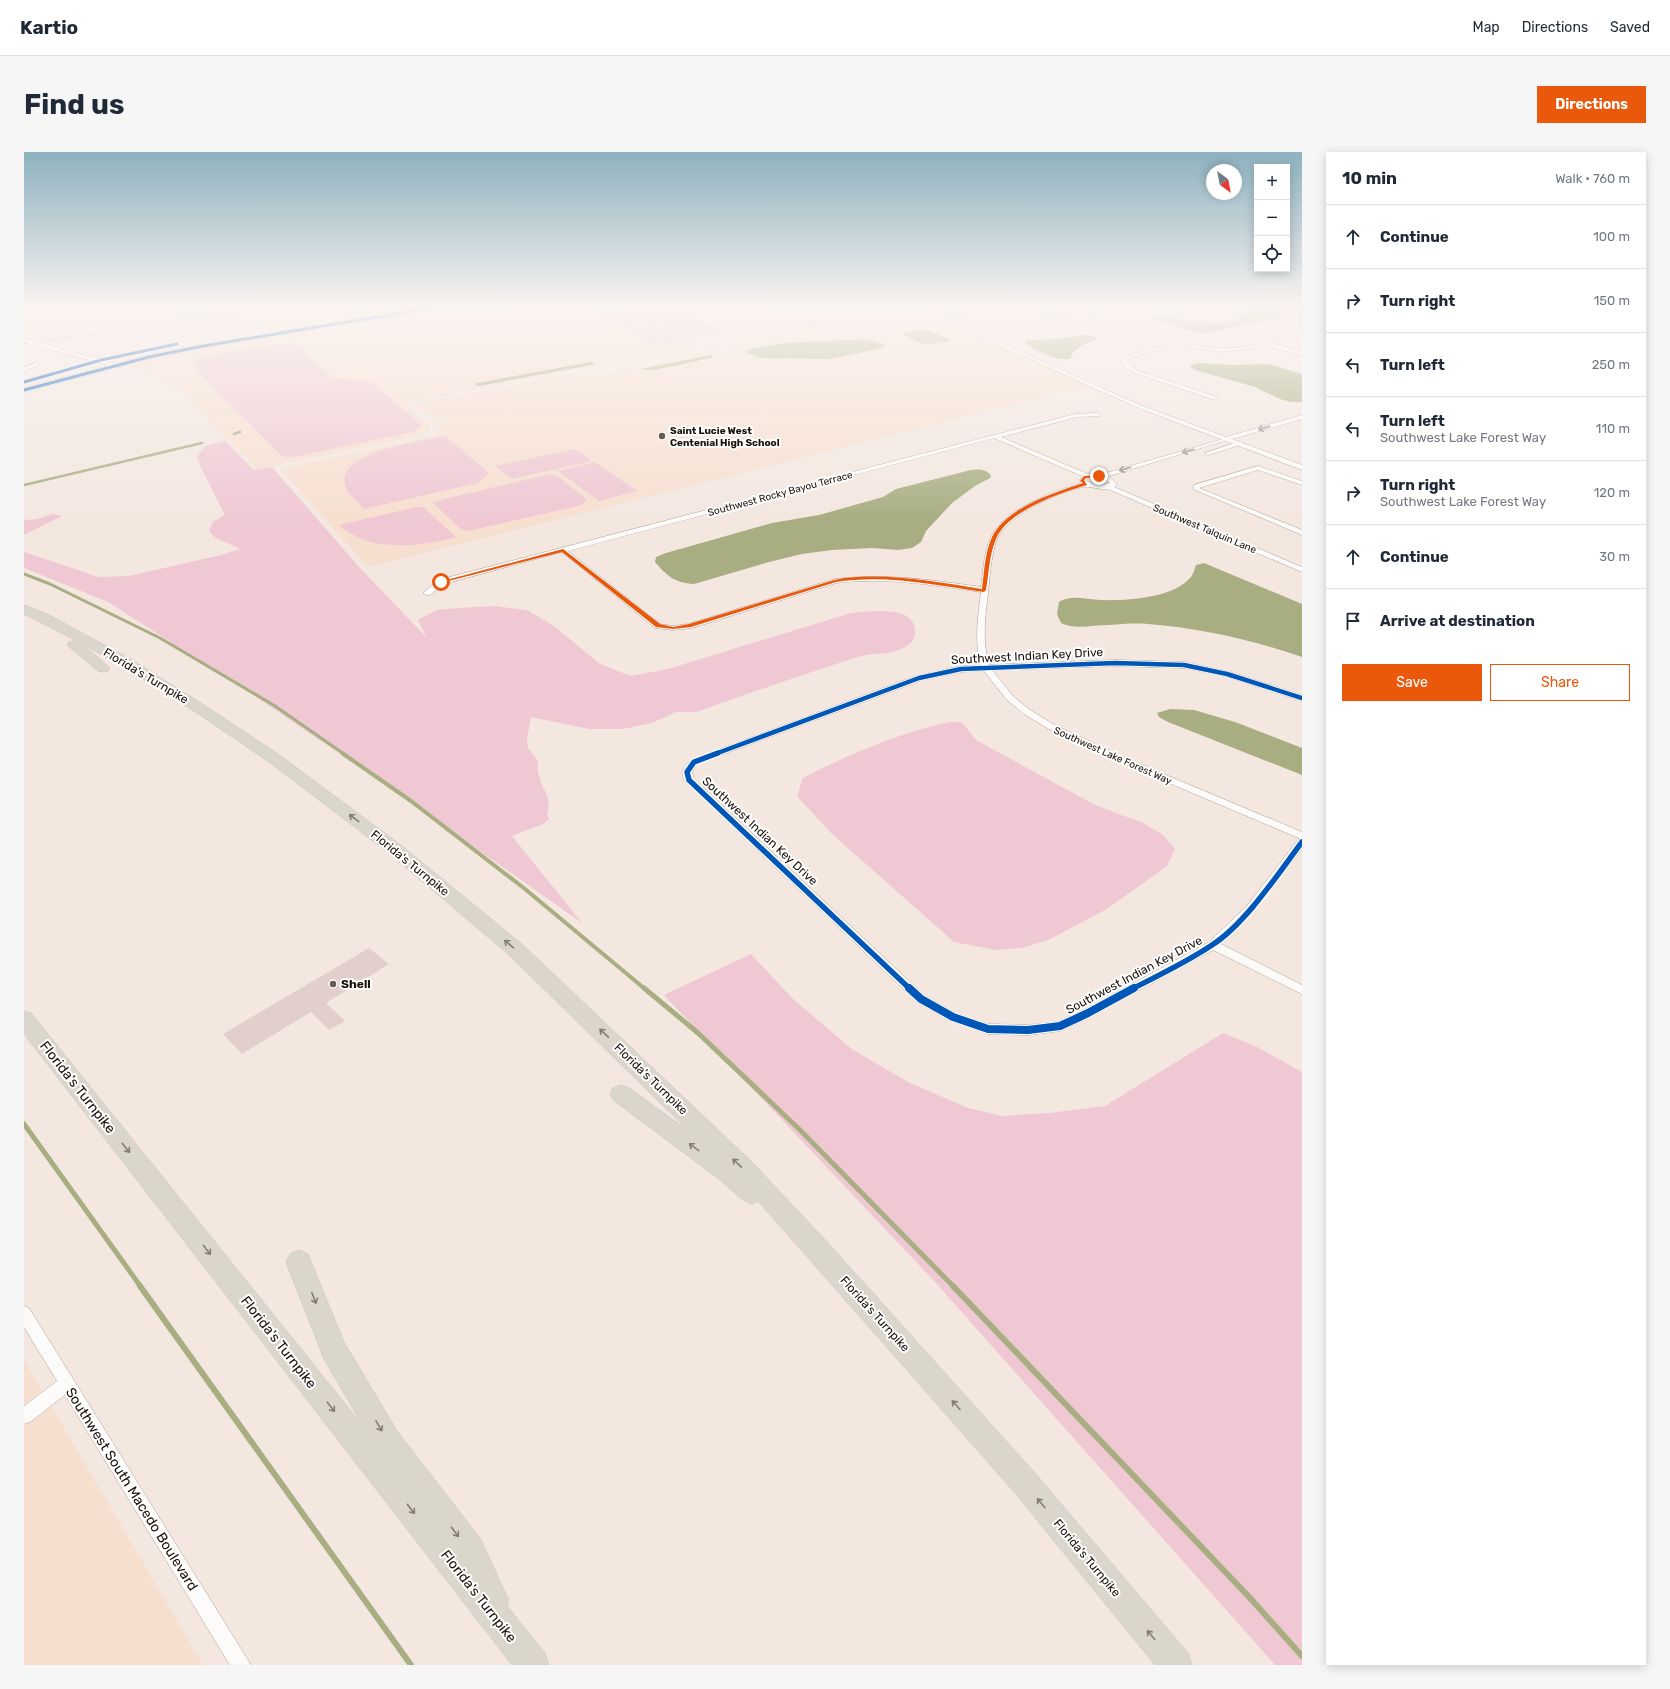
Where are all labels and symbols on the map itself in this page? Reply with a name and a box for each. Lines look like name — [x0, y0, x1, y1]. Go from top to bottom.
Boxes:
north arrow — [1206, 164, 1242, 200]
place label: Saint Lucie West Centenial High School — [670, 425, 780, 449]
one-way arrow — [1258, 425, 1271, 432]
marker: Saint Lucie West Centenial High School — [657, 431, 667, 441]
one-way arrow — [1182, 448, 1195, 455]
one-way arrow — [1119, 466, 1132, 473]
route end — [1090, 467, 1108, 485]
street label: Southwest Rocky Bayou Terrace — [707, 469, 854, 519]
street label: Southwest Talquin Lane — [1151, 502, 1258, 556]
route start — [432, 573, 450, 591]
street label: Florida's Turnpike — [101, 645, 191, 707]
street label: Southwest Indian Key Drive — [951, 645, 1104, 667]
street label: Southwest Lake Forest Way — [1052, 724, 1174, 788]
street label: Southwest Indian Key Drive — [700, 774, 821, 888]
one-way arrow — [348, 814, 359, 823]
street label: Florida's Turnpike — [368, 827, 452, 899]
street label: Southwest Indian Key Drive — [1063, 933, 1205, 1017]
one-way arrow — [504, 940, 514, 949]
place label: Shell — [341, 977, 371, 991]
marker: Shell — [328, 979, 338, 989]
one-way arrow — [598, 1029, 609, 1038]
street label: Florida's Turnpike — [36, 1038, 119, 1137]
street label: Florida's Turnpike — [611, 1040, 691, 1118]
one-way arrow — [122, 1143, 131, 1154]
one-way arrow — [689, 1143, 700, 1151]
one-way arrow — [732, 1158, 742, 1168]
one-way arrow — [202, 1245, 211, 1256]
street label: Florida's Turnpike — [837, 1273, 913, 1355]
one-way arrow — [310, 1292, 318, 1304]
street label: Florida's Turnpike — [237, 1293, 320, 1392]
street label: Southwest South Macedo Boulevard — [62, 1385, 201, 1594]
one-way arrow — [951, 1400, 960, 1410]
one-way arrow — [326, 1402, 335, 1413]
one-way arrow — [375, 1420, 383, 1431]
one-way arrow — [1037, 1497, 1046, 1508]
one-way arrow — [407, 1504, 415, 1515]
street label: Florida's Turnpike — [1051, 1517, 1124, 1600]
one-way arrow — [451, 1526, 460, 1537]
street label: Florida's Turnpike — [437, 1547, 520, 1646]
one-way arrow — [1147, 1630, 1156, 1640]

